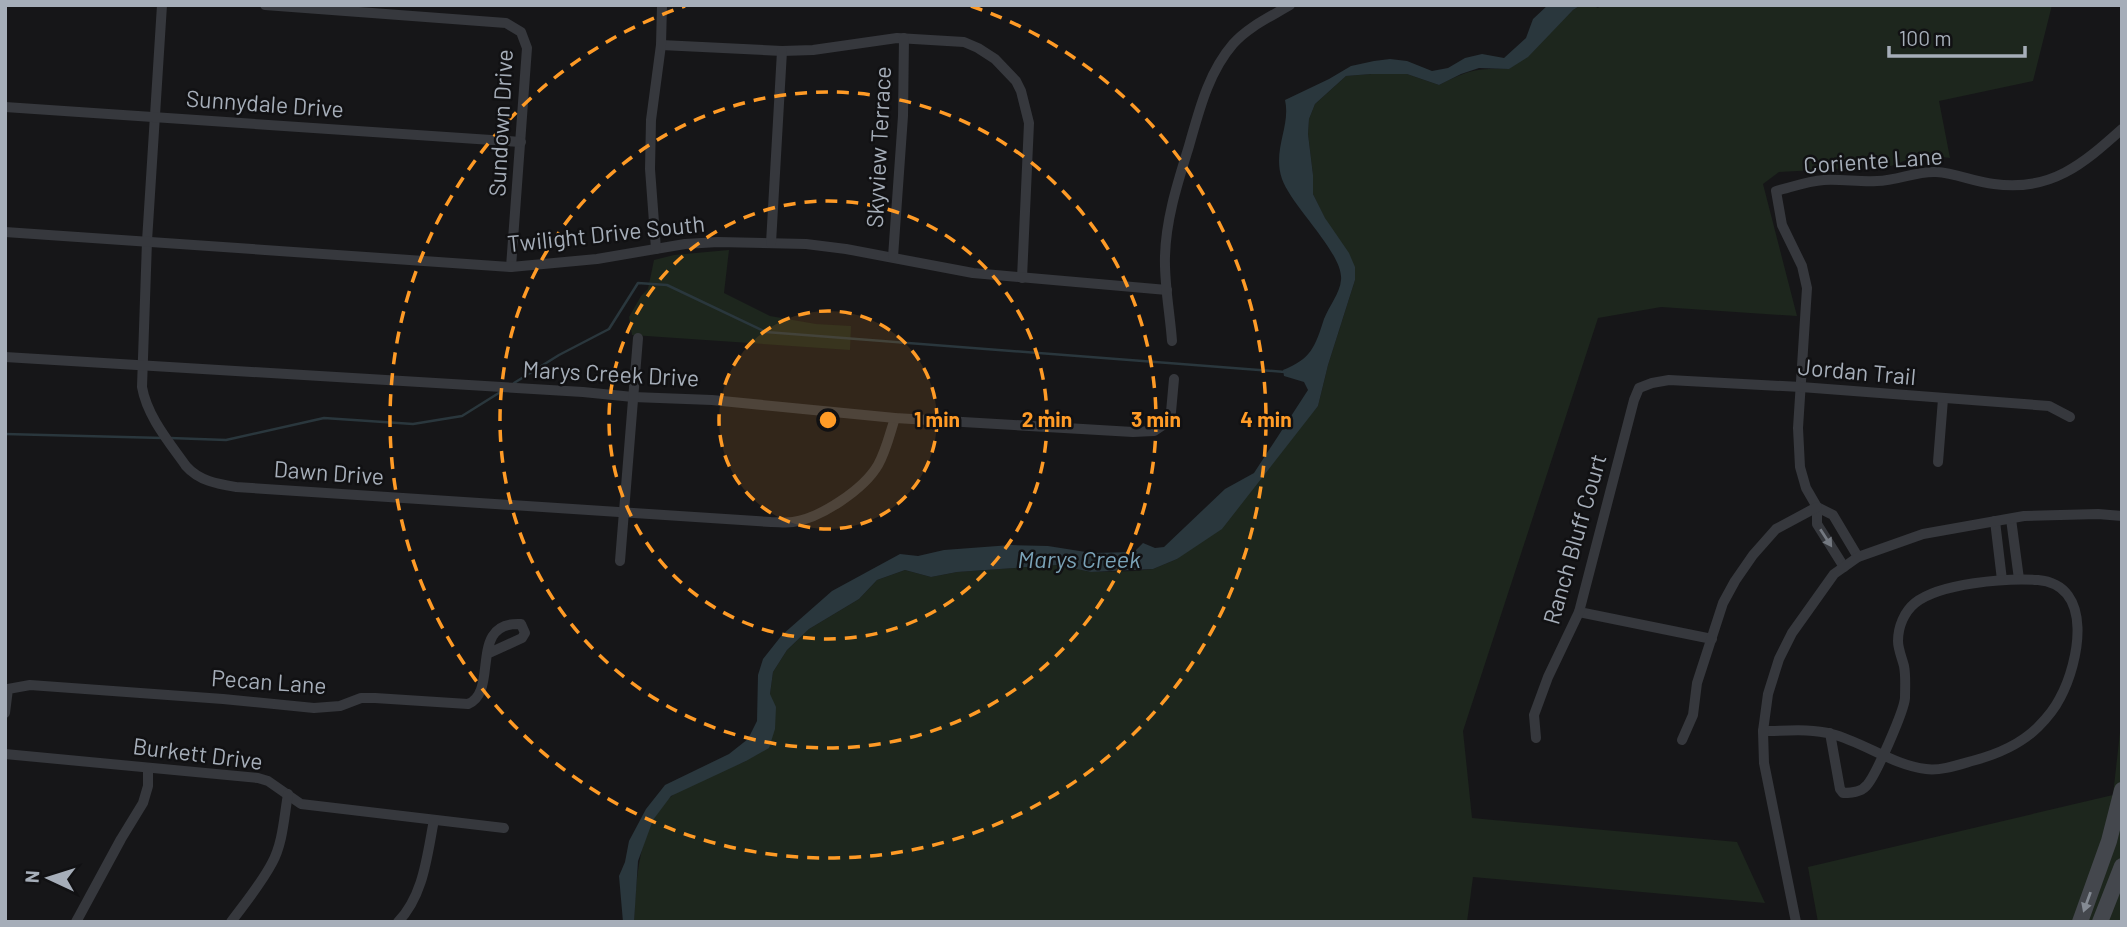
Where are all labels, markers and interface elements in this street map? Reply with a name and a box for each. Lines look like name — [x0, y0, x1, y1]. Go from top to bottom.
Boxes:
scale bar — [1889, 14, 2025, 58]
text: 100 m — [1899, 25, 1952, 50]
street label: Sundown Drive — [482, 49, 518, 197]
street label: Skyview Terrace — [860, 65, 896, 229]
street label: Sunnydale Drive — [185, 84, 345, 122]
street label: Coriente Lane — [1802, 141, 1944, 179]
street label: Twilight Drive South — [506, 209, 706, 257]
street label: Jordan Trail — [1797, 352, 1917, 390]
street label: Marys Creek Drive — [522, 354, 700, 392]
text: 1 min — [914, 406, 960, 431]
text: 2 min — [1022, 406, 1072, 431]
text: 3 min — [1131, 406, 1181, 431]
text: 4 min — [1240, 406, 1292, 431]
centre of rings — [816, 408, 840, 432]
street label: Ranch Bluff Court — [1536, 451, 1612, 627]
street label: Dawn Drive — [273, 454, 385, 490]
one-way arrow — [1819, 528, 1832, 548]
water label: Marys Creek — [1017, 544, 1141, 573]
street label: Pecan Lane — [210, 663, 328, 699]
street label: Burkett Drive — [131, 731, 265, 775]
north arrow — [14, 843, 84, 913]
text: N — [20, 870, 43, 884]
one-way arrow — [2082, 891, 2093, 912]

